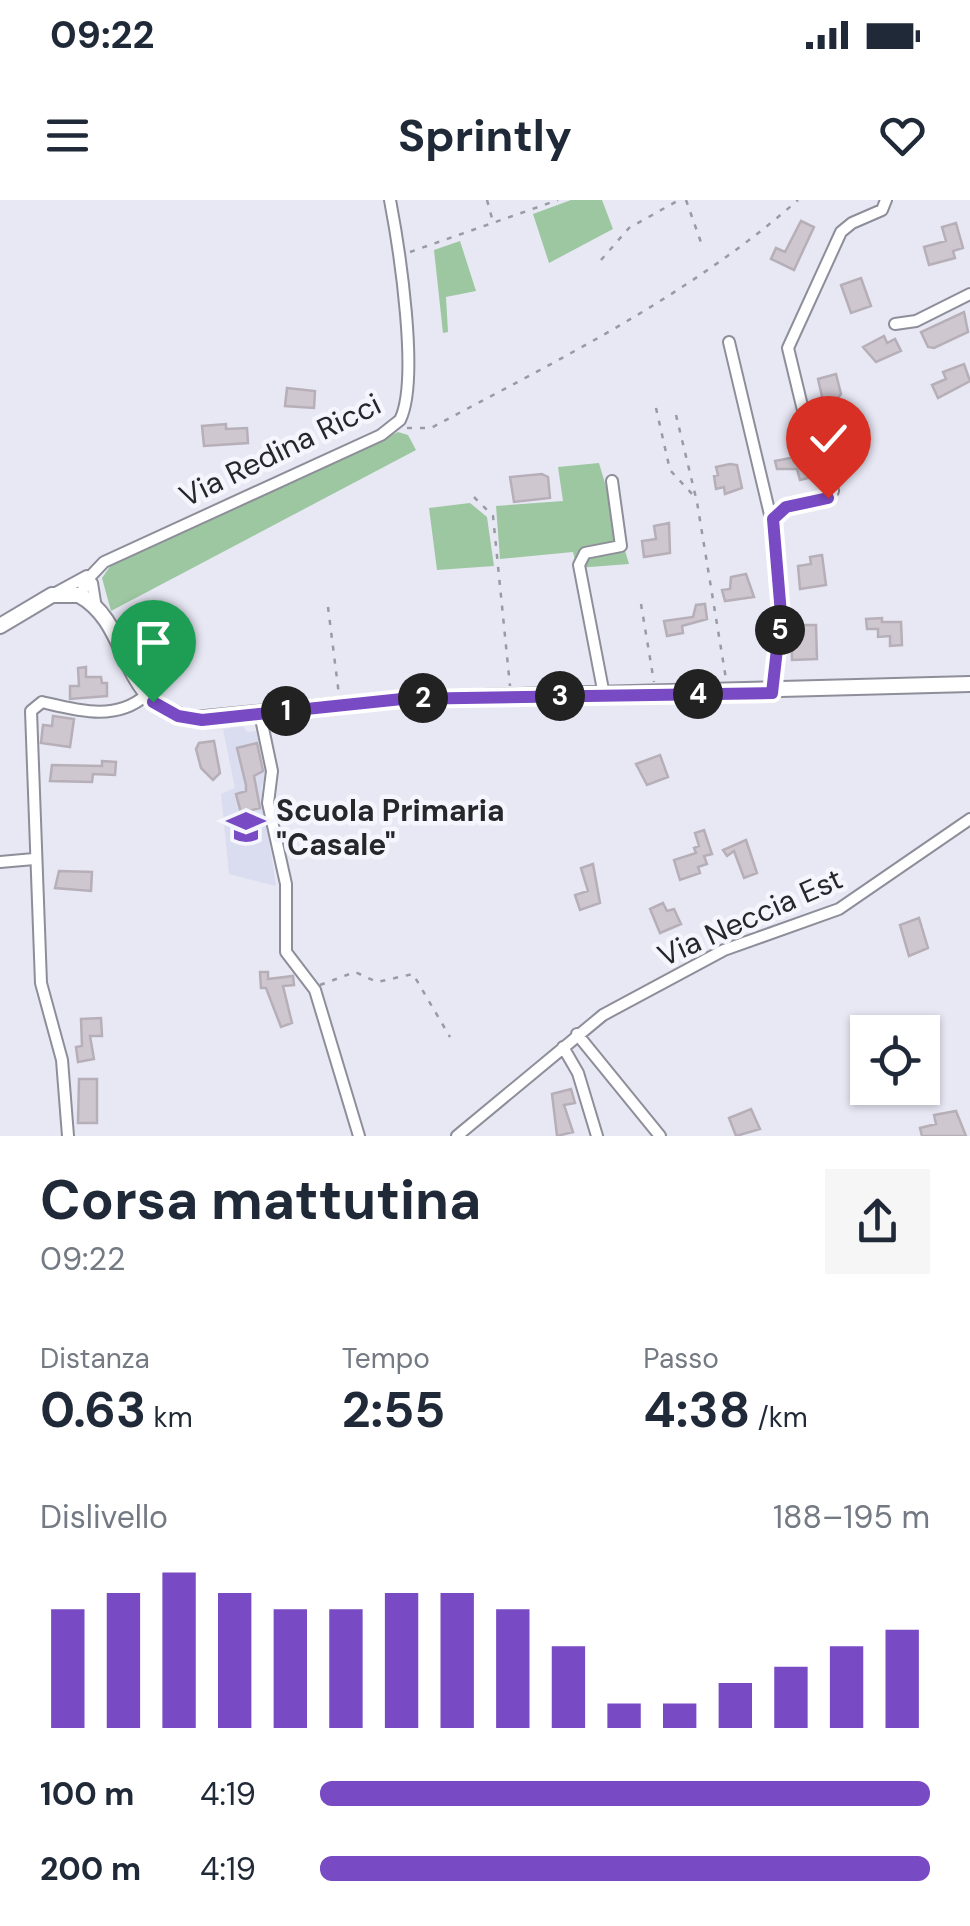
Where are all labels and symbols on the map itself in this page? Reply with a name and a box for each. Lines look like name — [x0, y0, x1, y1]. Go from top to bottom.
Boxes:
street label: Via Redina Ricci — [173, 384, 387, 516]
pin — [786, 396, 871, 499]
pin — [111, 600, 196, 703]
pin: 5 — [755, 605, 805, 655]
pin: 4 — [673, 669, 723, 719]
pin: 3 — [535, 671, 585, 721]
pin: 2 — [398, 673, 448, 723]
pin: 1 — [261, 686, 311, 736]
place label: Scuola Primaria "Casale" — [276, 791, 505, 864]
school or university icon: Scuola Primaria "Casale" — [225, 806, 267, 848]
street label: Via Neccia Est — [651, 859, 849, 975]

